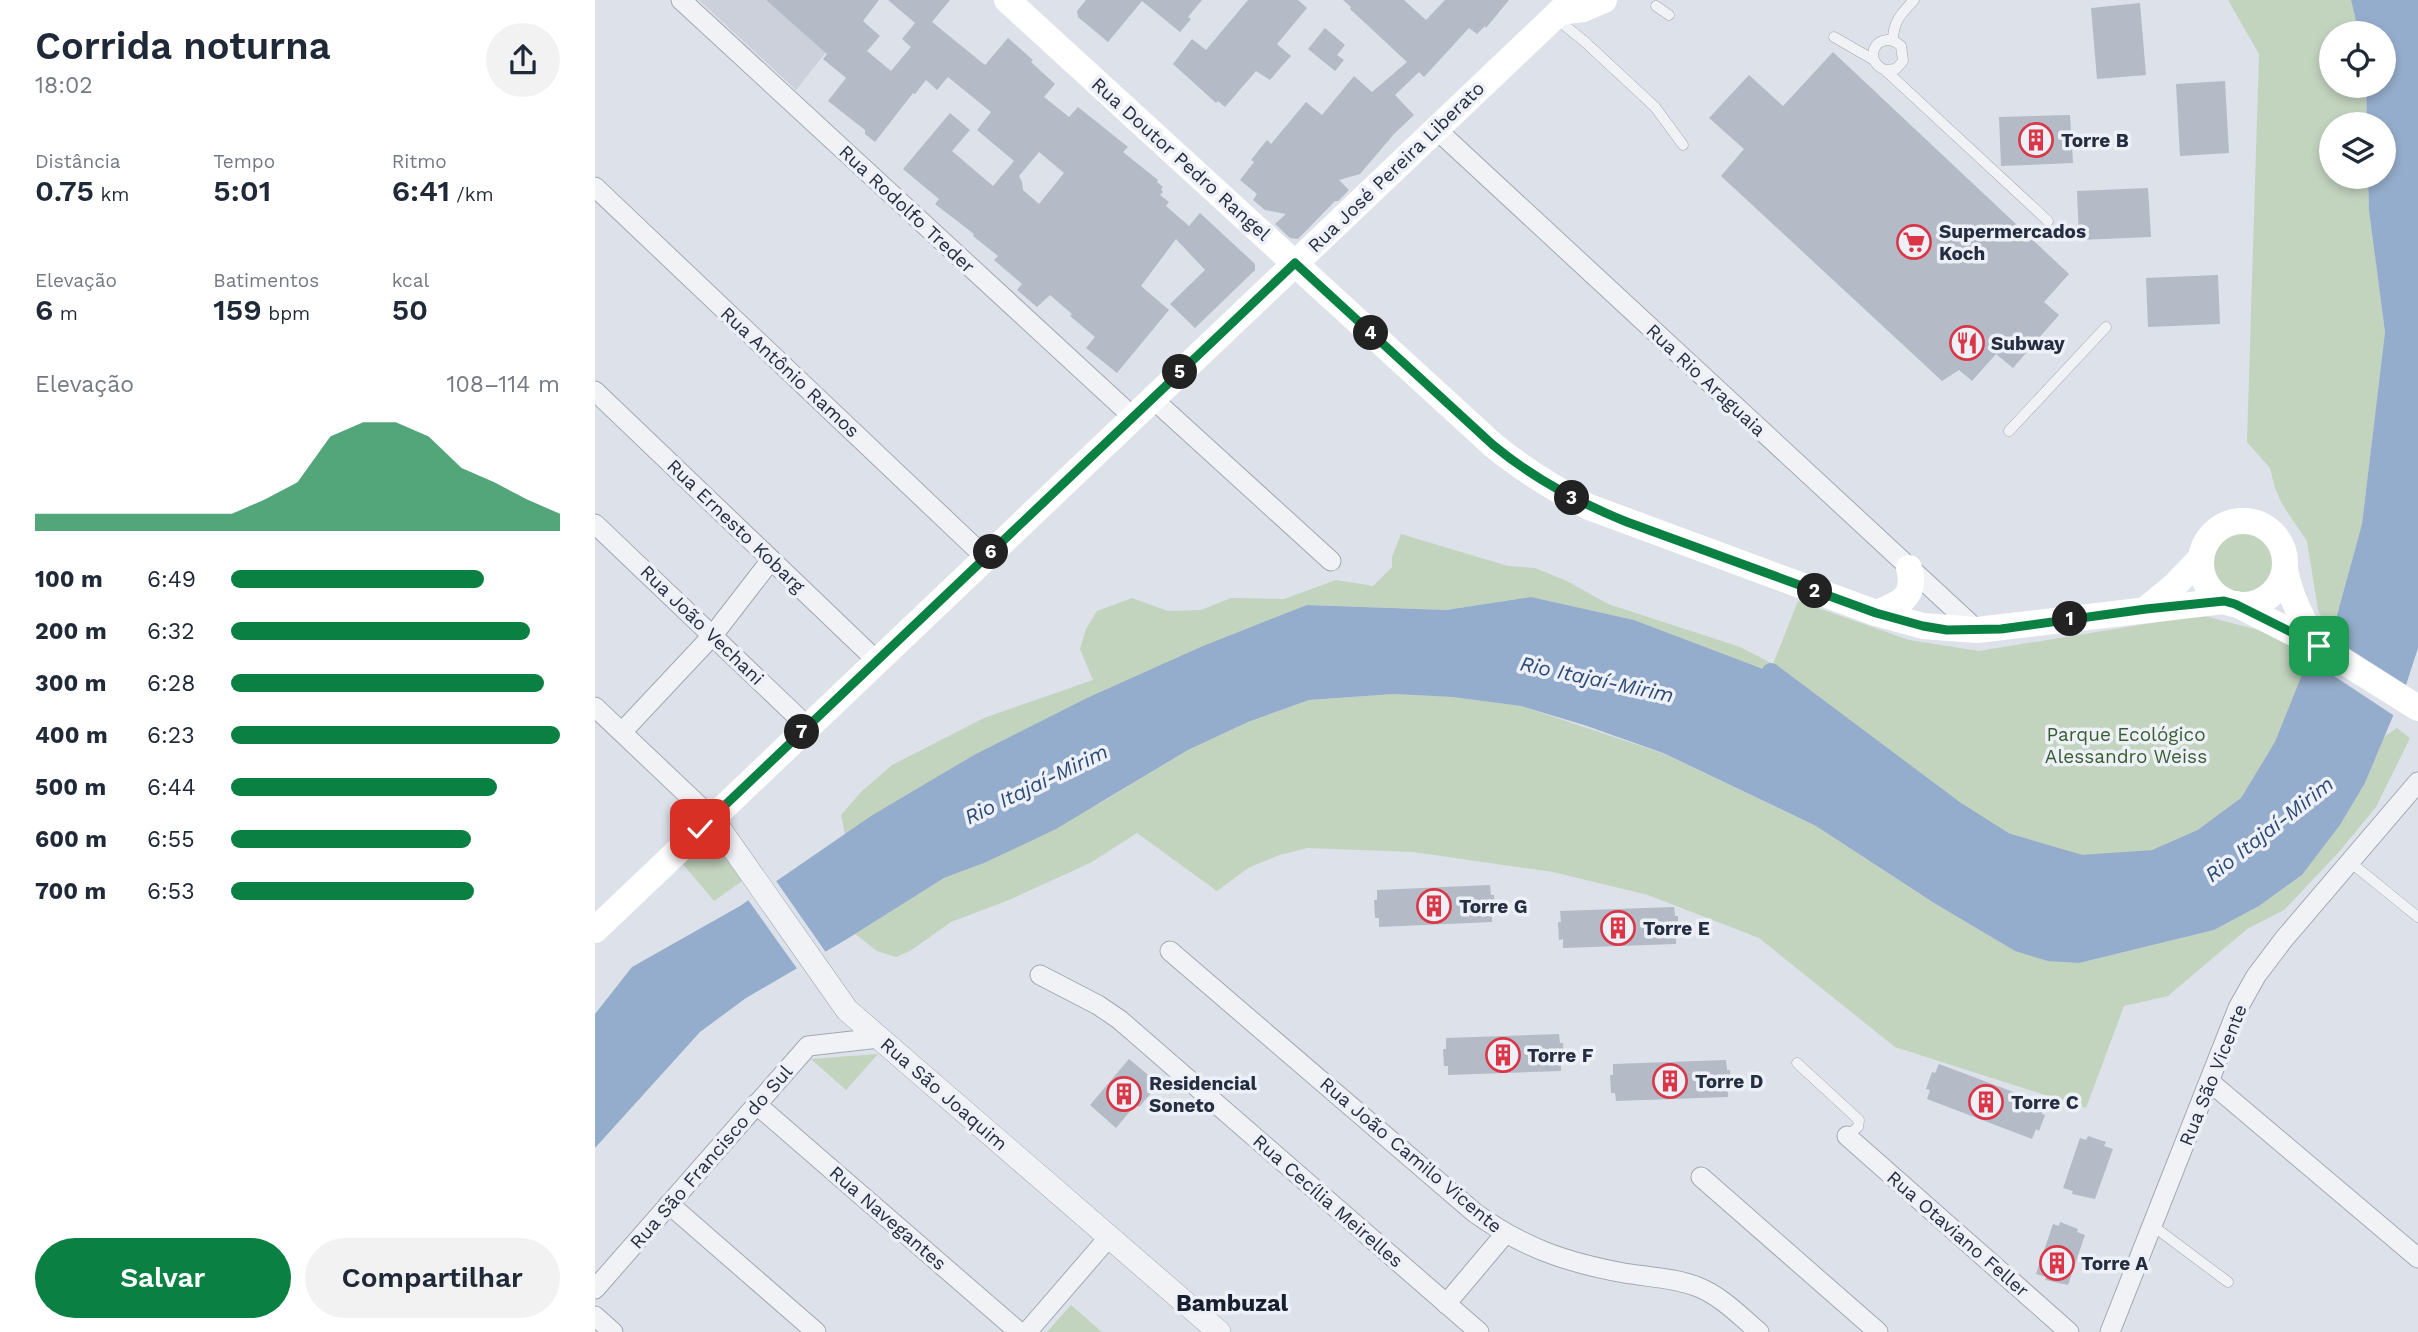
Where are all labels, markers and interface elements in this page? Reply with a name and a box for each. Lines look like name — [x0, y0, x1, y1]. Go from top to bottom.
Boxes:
map controls — [2319, 21, 2396, 189]
button: locate — [2319, 21, 2396, 98]
button: share — [486, 23, 560, 97]
text: Corrida noturna — [35, 24, 331, 68]
text: 18:02 — [35, 72, 93, 99]
street label: Rua Doutor Pedro Rangel — [1087, 73, 1275, 245]
street label: Rua José Pereira Liberato — [1303, 77, 1489, 257]
button: layers — [2319, 112, 2396, 189]
building icon: Torre B — [2017, 121, 2055, 159]
place label: Torre B — [2061, 129, 2129, 152]
street label: Rua Rodolfo Treder — [834, 140, 980, 278]
text: Distância — [35, 150, 121, 173]
text: Tempo — [213, 150, 275, 173]
text: Ritmo — [392, 150, 447, 173]
text: 0.75 — [35, 173, 94, 208]
text: 5:01 — [213, 173, 271, 208]
text: 6:41 — [392, 173, 450, 208]
text: km — [94, 183, 129, 206]
text: /km — [450, 183, 494, 206]
place label: Supermercados Koch — [1939, 220, 2086, 265]
supermarket icon: Supermercados Koch — [1895, 223, 1933, 261]
text: Elevação — [35, 269, 117, 292]
text: Batimentos — [213, 269, 319, 292]
text: kcal — [392, 269, 429, 292]
text: 6 — [35, 292, 53, 327]
text: 159 — [213, 292, 262, 327]
text: 50 — [392, 292, 428, 327]
text: m — [53, 302, 78, 325]
text: bpm — [262, 302, 310, 325]
street label: Rua Antônio Ramos — [716, 302, 864, 442]
pin: 4 — [1353, 316, 1389, 350]
street label: Rua Rio Araguaia — [1642, 319, 1771, 441]
text: 4 — [1364, 321, 1377, 344]
restaurant icon: Subway — [1948, 324, 1986, 362]
place label: Subway — [1991, 332, 2065, 355]
pin: 5 — [1163, 354, 1197, 390]
text: 5 — [1174, 360, 1185, 383]
text: Elevação — [35, 371, 134, 398]
text: 108–114 m — [446, 371, 560, 398]
street label: Rua Ernesto Kobarg — [662, 454, 810, 598]
pin: 3 — [1555, 480, 1590, 516]
text: 3 — [1566, 486, 1577, 509]
pin: 6 — [973, 534, 1009, 570]
text: 6 — [985, 540, 996, 563]
street label: Rua João Vechani — [635, 560, 769, 690]
text: 100 m — [35, 566, 103, 593]
text: 6:49 — [147, 566, 196, 593]
pin: 2 — [1797, 574, 1833, 608]
text: 2 — [1809, 579, 1820, 602]
pin: 1 — [2053, 602, 2087, 636]
text: 1 — [2065, 607, 2074, 630]
pin — [2289, 616, 2349, 676]
text: 200 m — [35, 618, 107, 645]
text: 6:32 — [147, 618, 195, 645]
icon: arrive — [2300, 627, 2338, 665]
water label: Rio Itajaí-Mirim — [1518, 651, 1676, 707]
text: 300 m — [35, 670, 106, 697]
text: 6:28 — [147, 670, 195, 697]
pin: 7 — [785, 714, 819, 750]
text: 7 — [796, 720, 807, 743]
text: 400 m — [35, 722, 108, 749]
text: 6:23 — [147, 722, 195, 749]
park label: Parque Ecológico Alessandro Weiss — [2045, 723, 2207, 768]
water label: Rio Itajaí-Mirim — [960, 738, 1112, 830]
water label: Rio Itajaí-Mirim — [2200, 771, 2338, 887]
text: 500 m — [35, 774, 106, 801]
text: 6:44 — [147, 774, 196, 801]
pin — [670, 799, 730, 859]
icon: check — [681, 810, 719, 848]
text: 600 m — [35, 826, 107, 853]
text: 6:55 — [147, 826, 195, 853]
text: 700 m — [35, 878, 106, 905]
text: 6:53 — [147, 878, 195, 905]
building icon: Torre G — [1415, 887, 1453, 925]
place label: Torre G — [1459, 895, 1527, 918]
building icon: Torre E — [1599, 909, 1637, 947]
place label: Torre E — [1643, 917, 1710, 940]
street label: Rua São Vicente — [2174, 1001, 2252, 1149]
street label: Rua São Joaquim — [876, 1033, 1012, 1155]
building icon: Torre F — [1484, 1036, 1522, 1074]
place label: Torre F — [1527, 1044, 1594, 1067]
street label: Rua São Francisco do Sul — [625, 1060, 797, 1254]
building icon: Torre D — [1651, 1062, 1689, 1100]
place label: Torre D — [1695, 1070, 1763, 1093]
place label: Residencial Soneto — [1149, 1072, 1258, 1117]
street label: Rua João Camilo Vicente — [1315, 1072, 1507, 1238]
building icon: Residencial Soneto — [1105, 1075, 1143, 1113]
building icon: Torre C — [1967, 1083, 2005, 1121]
place label: Torre C — [2011, 1091, 2079, 1114]
street label: Rua Cecília Meirelles — [1248, 1130, 1408, 1272]
street label: Rua Navegantes — [825, 1161, 951, 1275]
street label: Rua Otaviano Feller — [1882, 1166, 2034, 1302]
button: Salvar — [35, 1238, 291, 1318]
button: Compartilhar — [305, 1238, 560, 1318]
building icon: Torre A — [2038, 1244, 2076, 1282]
place label: Torre A — [2081, 1252, 2148, 1275]
district label: Bambuzal — [1176, 1290, 1289, 1317]

